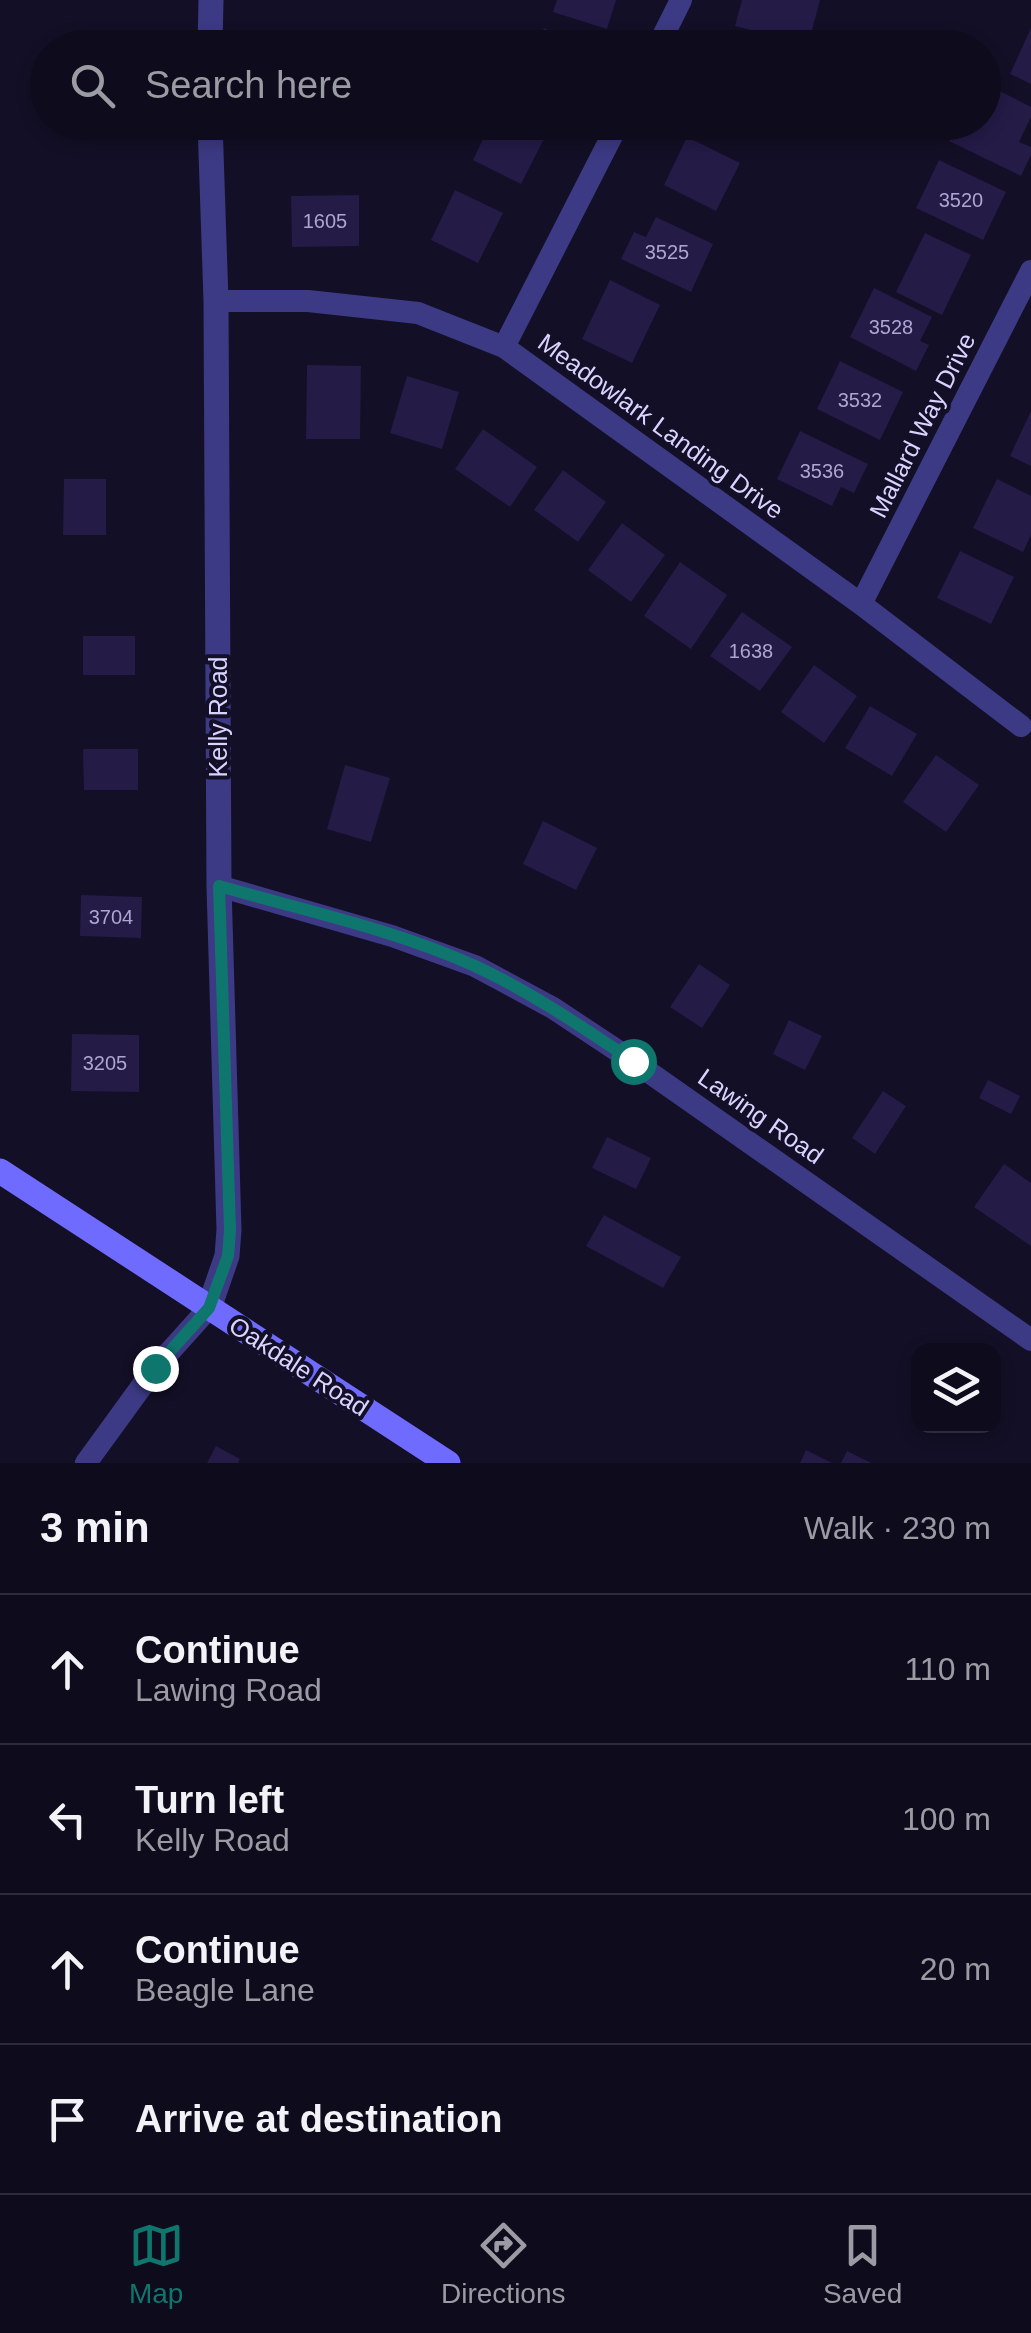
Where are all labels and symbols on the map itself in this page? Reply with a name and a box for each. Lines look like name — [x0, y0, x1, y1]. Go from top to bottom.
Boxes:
house number: 3520 — [939, 189, 983, 211]
house number: 1605 — [303, 210, 347, 232]
house number: 3525 — [645, 241, 689, 263]
house number: 3528 — [869, 316, 913, 338]
street label: Meadowlark Landing Drive — [533, 328, 789, 524]
street label: Mallard Way Drive — [863, 328, 981, 522]
house number: 3532 — [838, 389, 882, 411]
house number: 3536 — [800, 460, 844, 482]
house number: 1638 — [729, 640, 773, 662]
street label: Kelly Road — [204, 657, 232, 777]
house number: 3704 — [89, 906, 133, 928]
route start — [611, 1039, 657, 1085]
house number: 3205 — [83, 1052, 127, 1074]
street label: Lawing Road — [693, 1063, 829, 1169]
street label: Oakdale Road — [224, 1311, 374, 1421]
route end — [133, 1346, 179, 1392]

